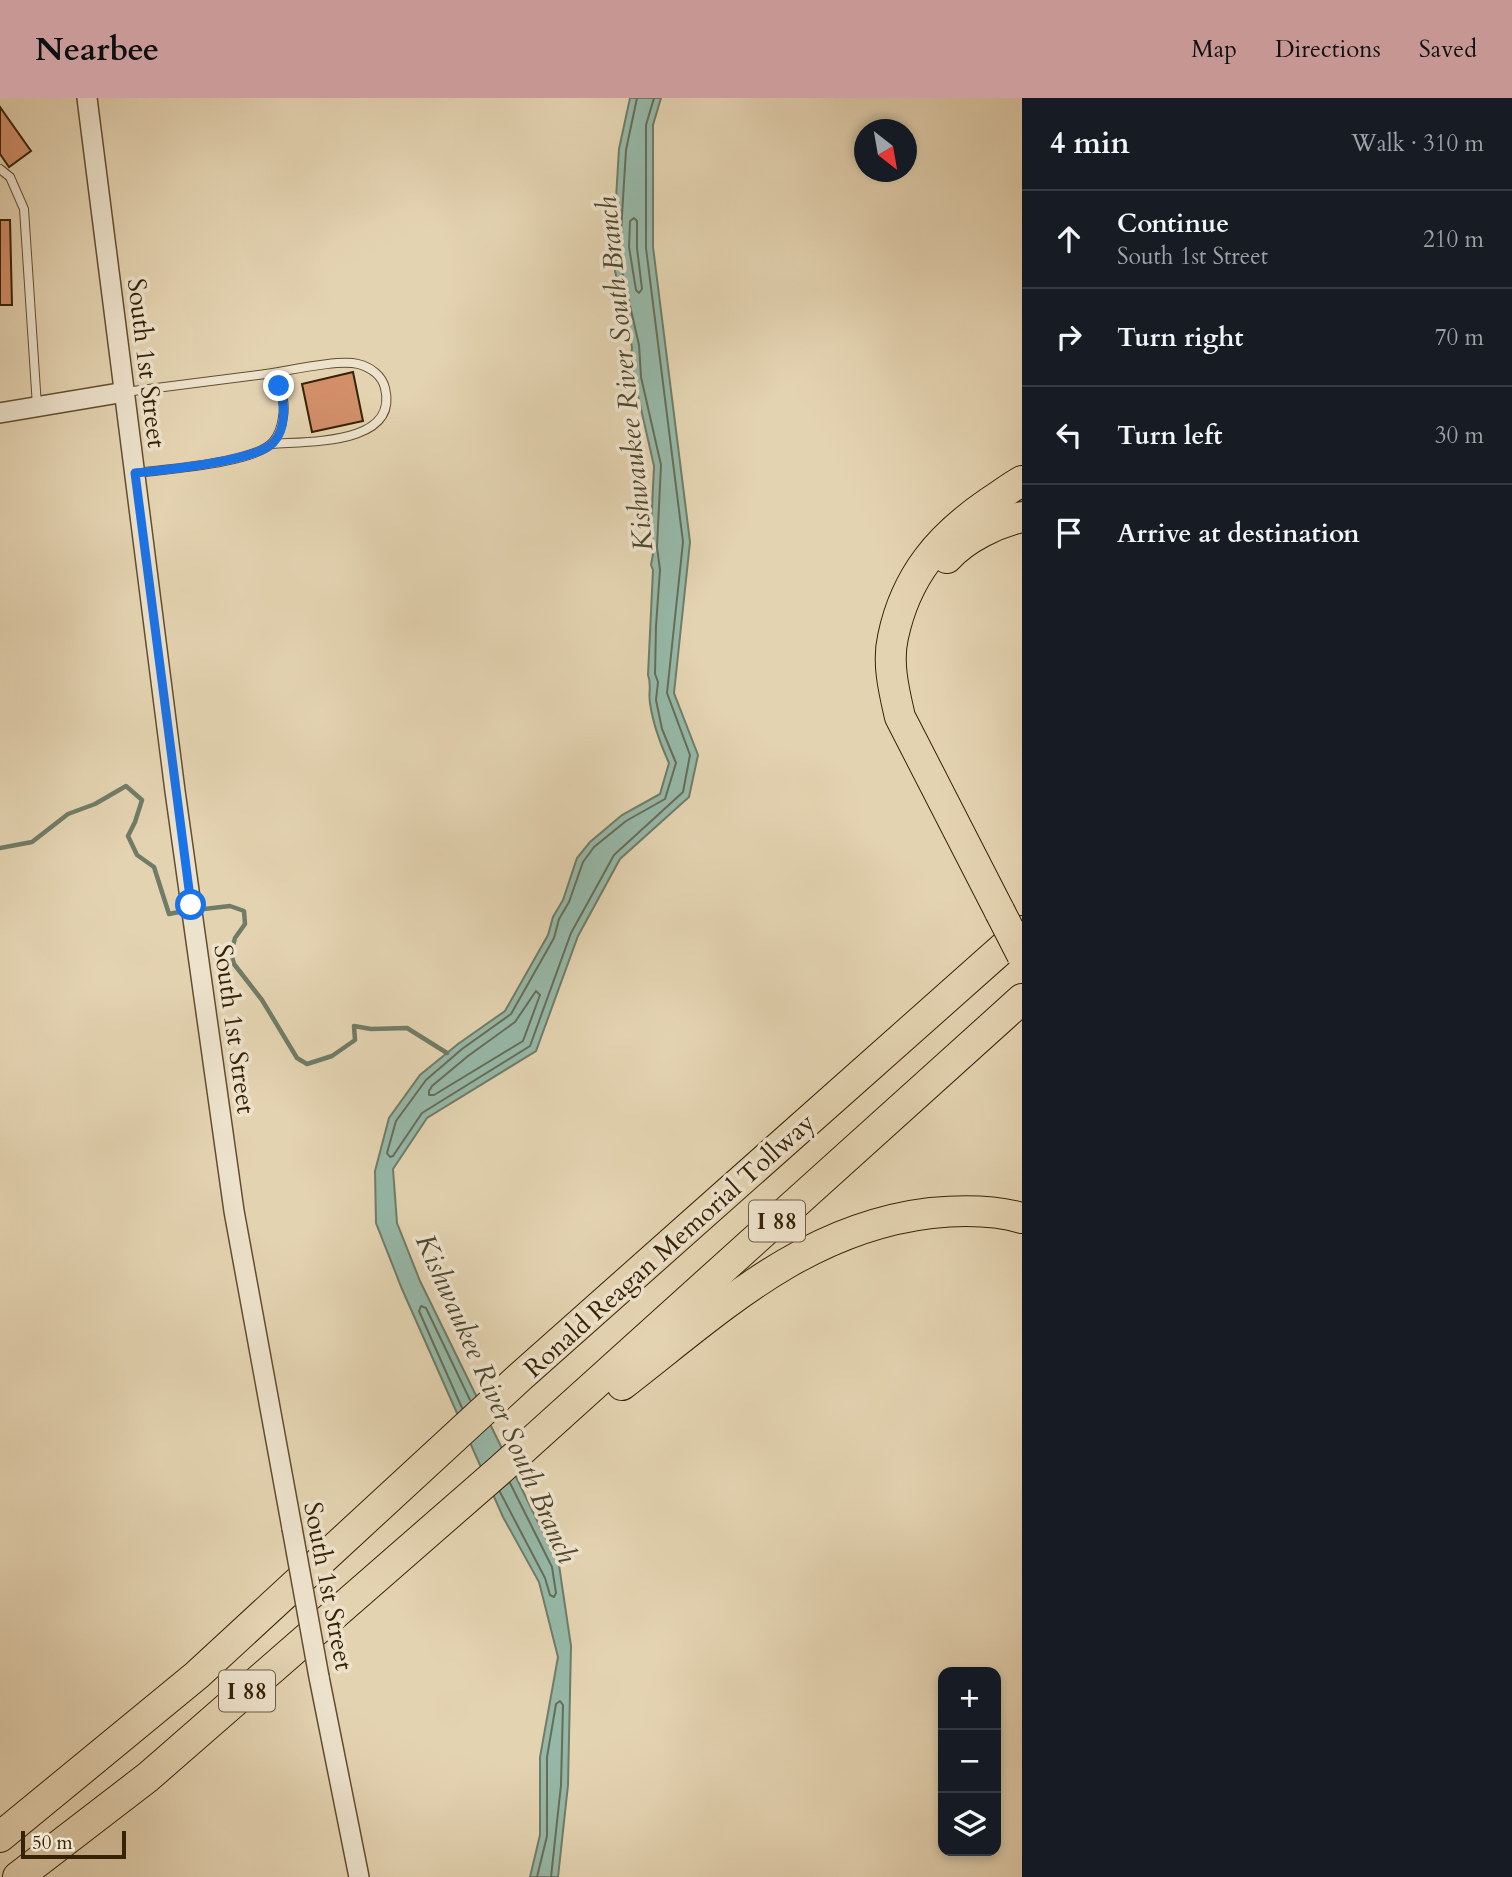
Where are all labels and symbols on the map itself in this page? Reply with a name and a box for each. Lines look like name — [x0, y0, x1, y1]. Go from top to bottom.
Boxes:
north arrow — [854, 119, 917, 182]
water label: Kishwaukee River South Branch — [587, 194, 663, 553]
street label: South 1st Street — [119, 276, 174, 450]
route end — [263, 370, 294, 401]
route start — [175, 889, 206, 920]
street label: South 1st Street — [205, 942, 264, 1116]
street label: Ronald Reagan Memorial Tollway — [516, 1105, 823, 1386]
road number: I 88 — [749, 1200, 805, 1241]
water label: Kishwaukee River South Branch — [406, 1228, 586, 1570]
street label: South 1st Street — [295, 1499, 362, 1673]
road number: I 88 — [219, 1671, 275, 1712]
scale bar — [21, 1828, 126, 1860]

